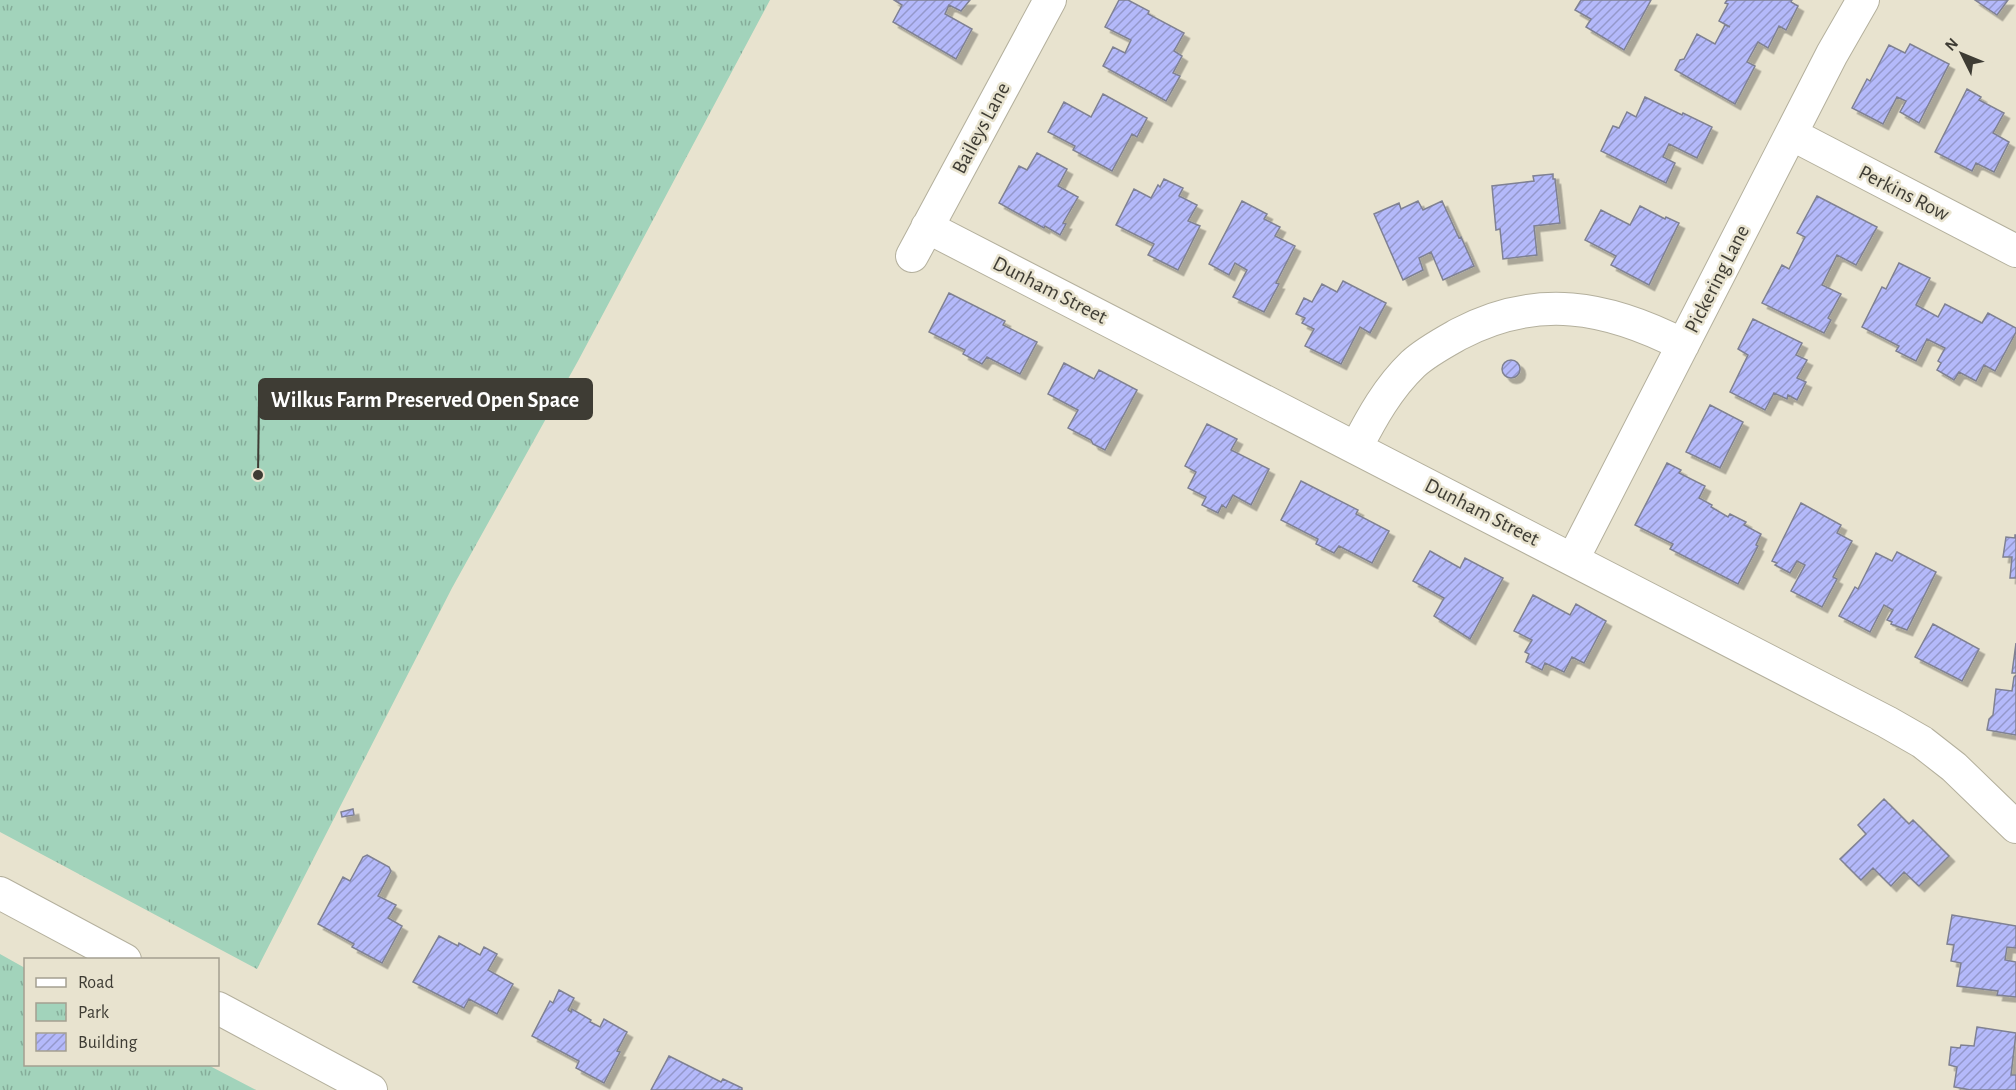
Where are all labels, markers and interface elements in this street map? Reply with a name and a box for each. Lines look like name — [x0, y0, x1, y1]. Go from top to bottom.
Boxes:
north arrow — [1932, 24, 1992, 84]
text: N — [1942, 35, 1961, 54]
street label: Baileys Lane — [948, 79, 1014, 177]
street label: Perkins Row — [1855, 161, 1953, 225]
street label: Pickering Lane — [1681, 222, 1753, 336]
street label: Dunham Street — [990, 252, 1111, 328]
callout: Wilkus Farm Preserved Open Space — [259, 379, 592, 419]
text: Wilkus Farm Preserved Open Space — [271, 389, 579, 411]
street label: Dunham Street — [1422, 474, 1543, 550]
legend — [24, 958, 219, 1066]
text: Road — [78, 974, 114, 992]
text: Park — [78, 1004, 110, 1022]
text: Building — [78, 1034, 138, 1052]

